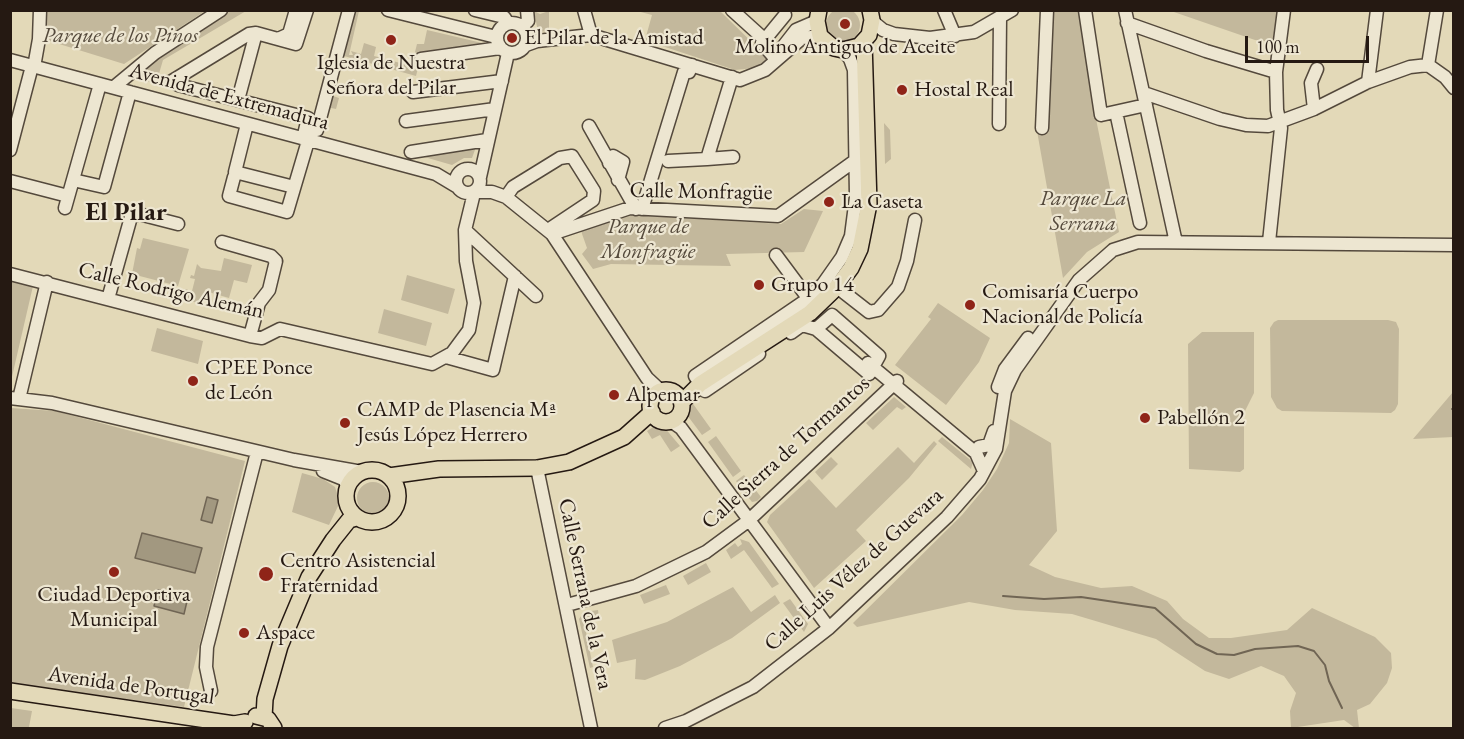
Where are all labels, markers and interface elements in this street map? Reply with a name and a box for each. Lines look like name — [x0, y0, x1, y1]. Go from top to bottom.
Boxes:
marker: Molino Antiguo de Aceite — [838, 17, 852, 31]
park label: Parque de los Pinos — [42, 23, 198, 49]
scale bar — [1248, 24, 1372, 62]
place label: El Pilar de la Amistad — [524, 25, 704, 51]
marker: El Pilar de la Amistad — [505, 31, 519, 45]
marker: Iglesia de Nuestra Señora del Pilar — [384, 33, 398, 47]
place label: Molino Antiguo de Aceite — [735, 34, 955, 60]
text: 100 m — [1256, 35, 1300, 58]
place label: Iglesia de Nuestra Señora del Pilar — [317, 50, 465, 101]
street label: Avenida de Extremadura — [126, 58, 332, 136]
place label: Hostal Real — [914, 77, 1014, 103]
marker: Hostal Real — [895, 83, 909, 97]
street label: Calle Monfragüe — [629, 178, 773, 206]
park label: Parque La Serrana — [1040, 186, 1126, 237]
place label: La Caseta — [841, 189, 923, 215]
marker: La Caseta — [822, 195, 836, 209]
district label: El Pilar — [85, 197, 167, 229]
park label: Parque de Monfragüe — [601, 214, 695, 266]
street label: Calle Rodrigo Alemán — [76, 257, 266, 325]
place label: Grupo 14 — [771, 272, 854, 298]
marker: Grupo 14 — [752, 278, 766, 292]
place label: Comisaría Cuerpo Nacional de Policía — [982, 279, 1143, 330]
marker: Comisaría Cuerpo Nacional de Policía — [963, 298, 977, 312]
place label: CPEE Ponce de León — [205, 355, 313, 406]
street label: Calle Sierra de Tormantos — [696, 371, 876, 535]
marker: CPEE Ponce de León — [186, 374, 200, 388]
place label: Alpemar — [626, 382, 700, 408]
marker: Alpemar — [607, 388, 621, 402]
place label: CAMP de Plasencia Mª Jesús López Herrero — [357, 397, 556, 448]
place label: Pabellón 2 — [1157, 405, 1245, 431]
marker: Pabellón 2 — [1138, 411, 1152, 425]
marker: CAMP de Plasencia Mª Jesús López Herrero — [338, 416, 352, 430]
street label: Calle Luis Vélez de Guevara — [759, 483, 949, 657]
street label: Calle Serrana de la Vera — [552, 496, 618, 692]
place label: Centro Asistencial Fraternidad — [280, 548, 436, 600]
marker: Ciudad Deportiva Municipal — [107, 565, 121, 579]
marker: Centro Asistencial Fraternidad — [257, 565, 275, 583]
place label: Ciudad Deportiva Municipal — [37, 582, 191, 634]
place label: Aspace — [256, 620, 315, 646]
marker: Aspace — [237, 626, 251, 640]
street label: Avenida de Portugal — [46, 661, 216, 711]

